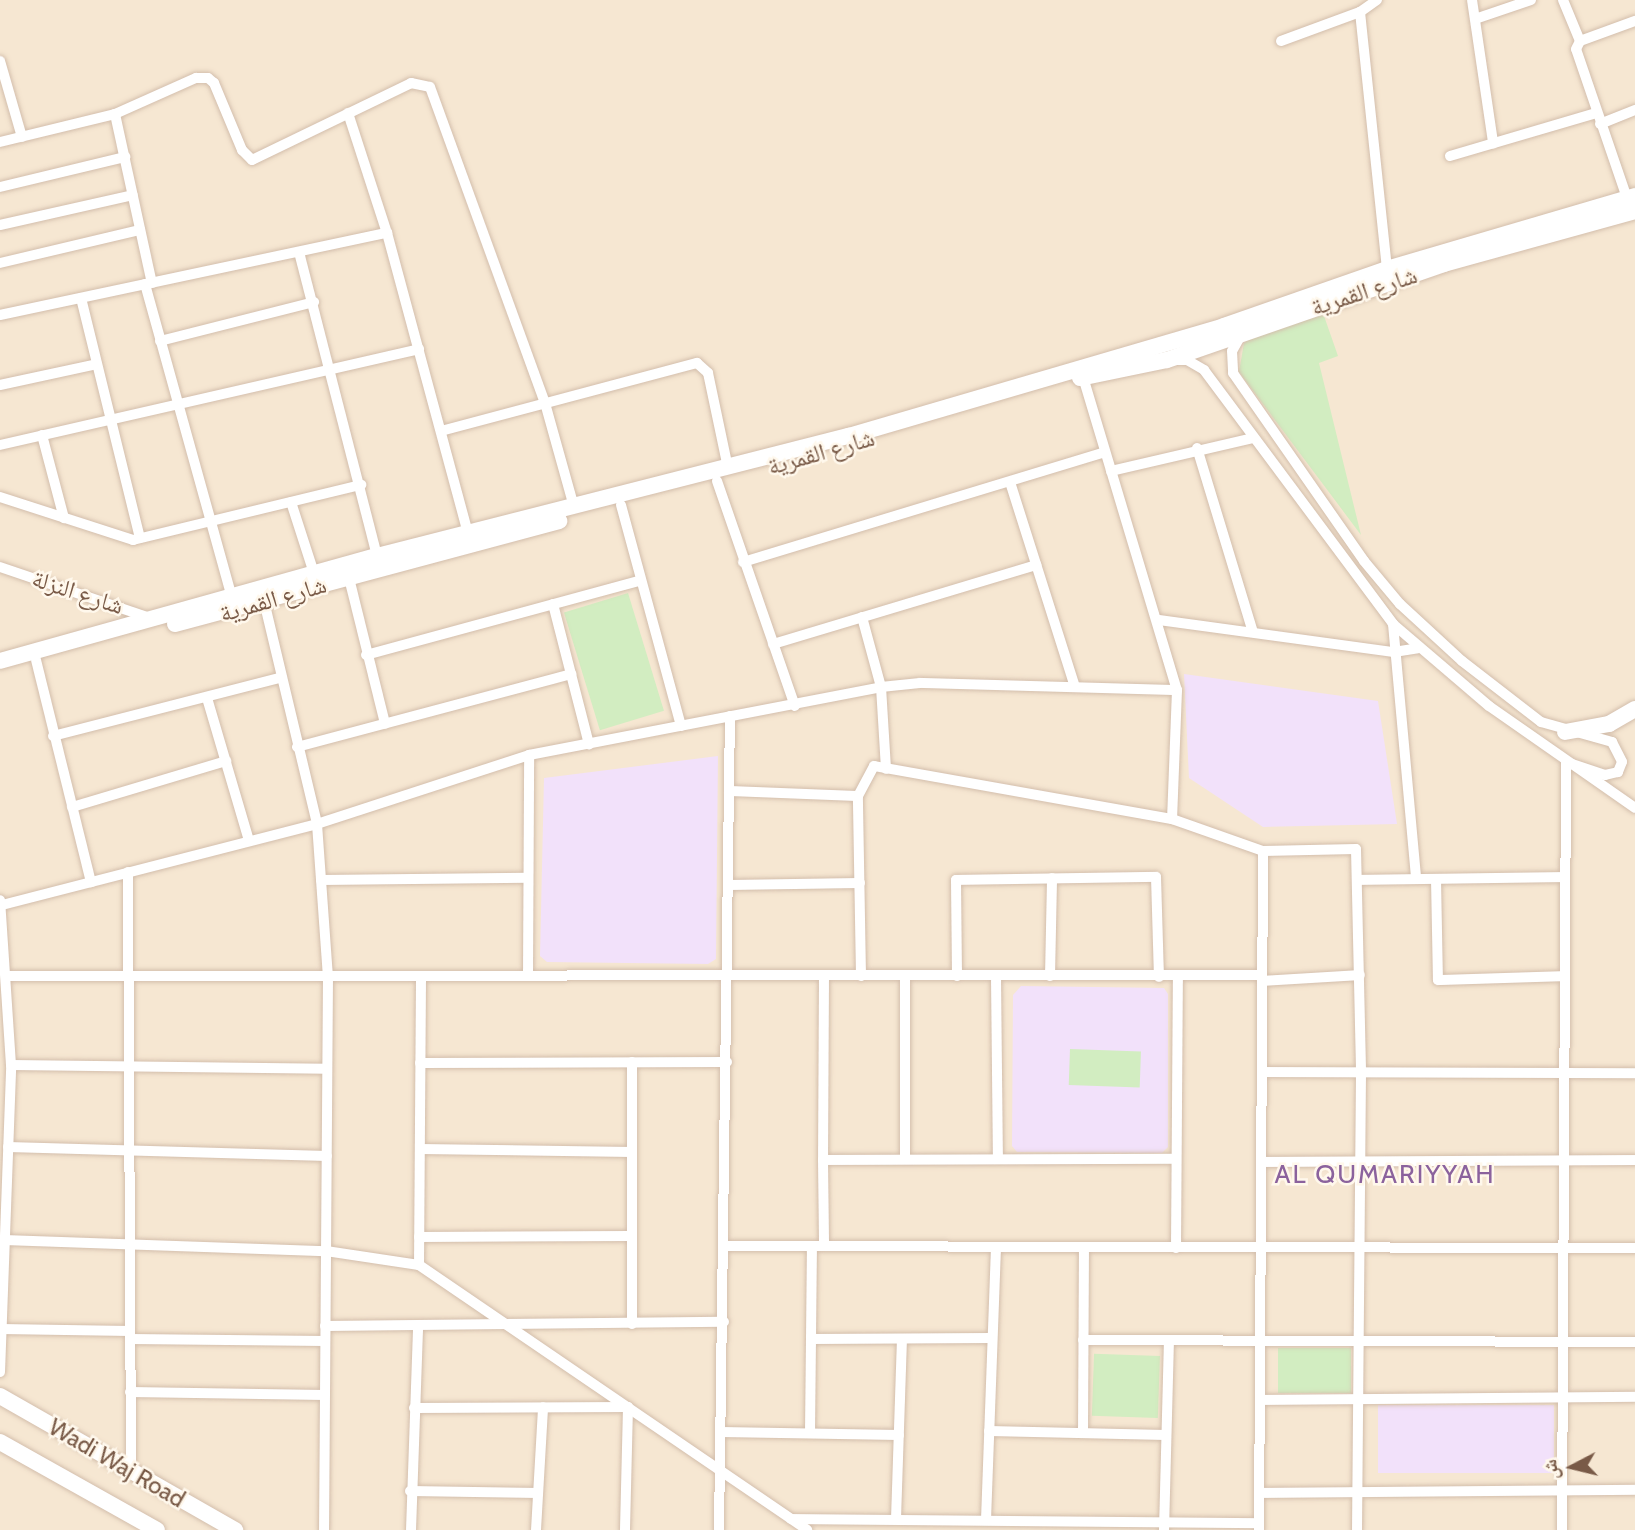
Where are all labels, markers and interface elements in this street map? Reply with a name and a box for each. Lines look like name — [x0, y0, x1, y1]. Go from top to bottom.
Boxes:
street label: شارع القمرية — [1307, 260, 1421, 322]
street label: شارع القمرية — [764, 423, 878, 481]
street label: شارع النزلة — [29, 564, 127, 620]
street label: شارع القمرية — [216, 570, 330, 628]
district label: AL QUMARIYYAH — [1276, 1159, 1494, 1191]
street label: Wadi Waj Road — [44, 1412, 190, 1514]
north arrow — [1537, 1432, 1607, 1502]
text: ش — [1538, 1458, 1563, 1481]

